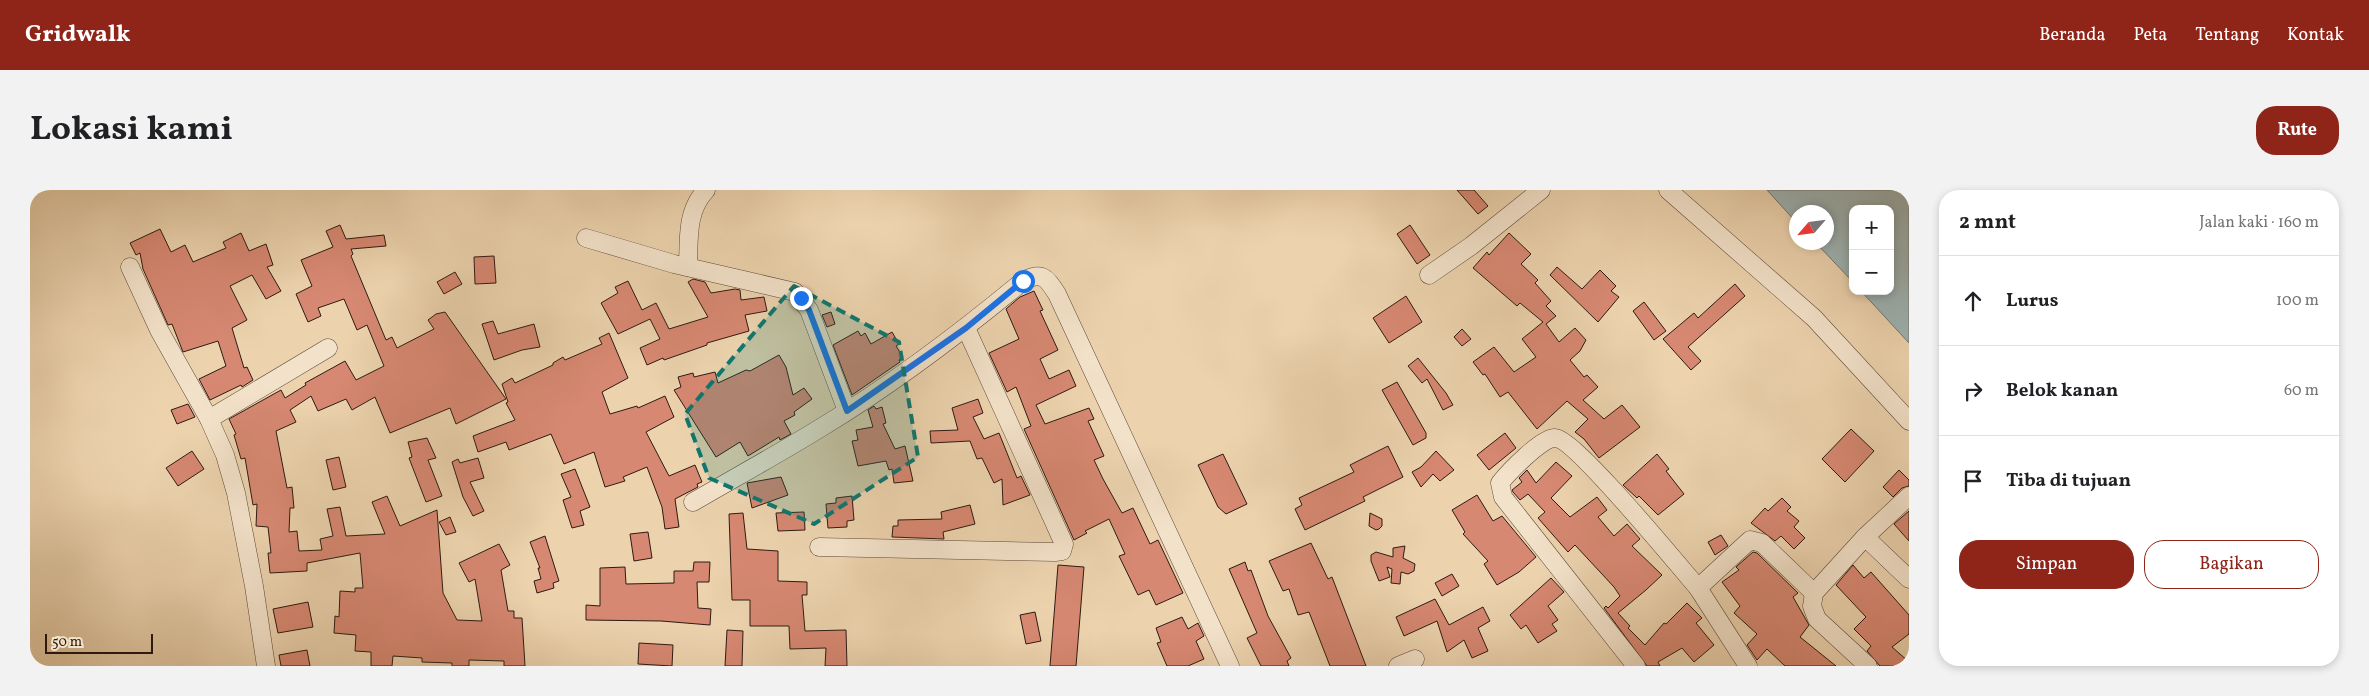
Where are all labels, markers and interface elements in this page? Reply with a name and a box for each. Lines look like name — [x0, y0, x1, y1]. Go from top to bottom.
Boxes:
text: Gridwalk — [25, 18, 131, 52]
text: Beranda — [2039, 23, 2105, 48]
text: Peta — [2133, 23, 2167, 48]
text: Tentang — [2195, 23, 2259, 48]
text: Kontak — [2287, 23, 2344, 48]
text: Lokasi kami — [30, 106, 233, 154]
button: Rute — [2256, 106, 2339, 155]
north arrow — [1789, 205, 1834, 250]
map controls — [1849, 205, 1894, 295]
button: + — [1849, 205, 1894, 250]
text: 2 mnt — [1959, 208, 2016, 237]
text: Jalan kaki · 160 m — [2199, 212, 2319, 234]
button: − — [1849, 250, 1894, 295]
route start — [1012, 270, 1035, 293]
route end — [790, 287, 813, 310]
icon: ahead — [1959, 287, 1987, 315]
text: Lurus — [2006, 288, 2058, 314]
text: 100 m — [2276, 290, 2319, 312]
icon: right — [1959, 377, 1987, 405]
text: Belok kanan — [2006, 378, 2118, 404]
text: 60 m — [2284, 380, 2319, 402]
icon: arrive — [1959, 467, 1987, 495]
text: Tiba di tujuan — [2006, 468, 2131, 494]
button: Simpan — [1959, 540, 2134, 589]
button: Bagikan — [2144, 540, 2319, 589]
scale bar — [45, 631, 152, 654]
text: 50 m — [52, 633, 82, 652]

